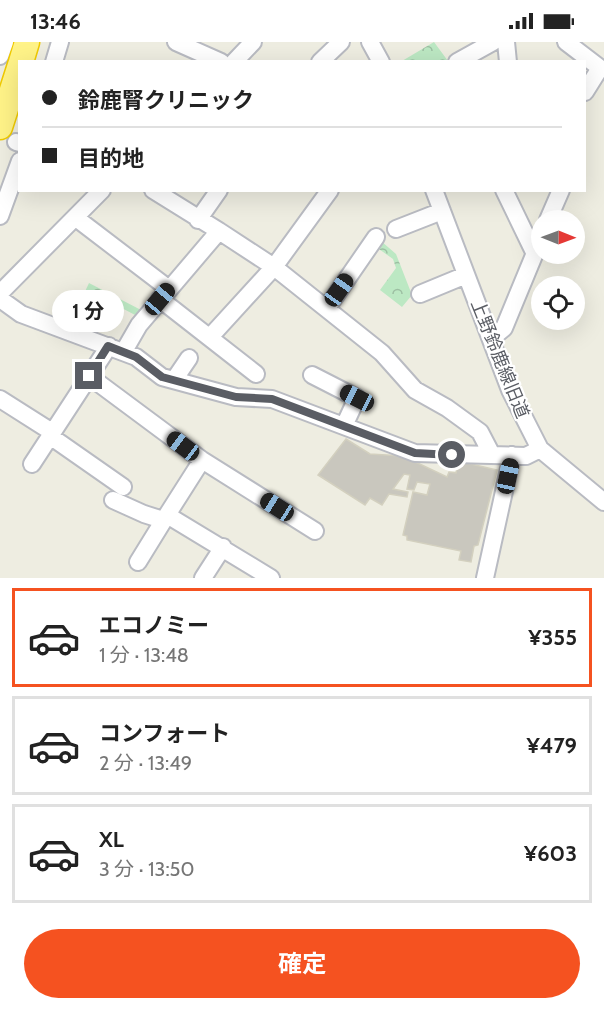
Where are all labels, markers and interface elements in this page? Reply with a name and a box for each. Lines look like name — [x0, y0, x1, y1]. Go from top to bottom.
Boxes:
text: 13:46 — [30, 8, 81, 35]
text: 鈴鹿腎クリニック — [78, 87, 254, 114]
text: 目的地 — [78, 145, 144, 172]
north arrow — [531, 210, 585, 264]
map controls — [531, 210, 585, 330]
car — [321, 270, 357, 310]
button: locate — [531, 276, 585, 330]
car — [142, 279, 178, 319]
callout: 1 分 — [53, 289, 125, 331]
street label: 上野鈴鹿線旧道 — [466, 296, 534, 422]
text: 1 分 — [72, 299, 104, 323]
route end — [75, 362, 102, 389]
car — [337, 382, 377, 414]
car — [163, 428, 203, 464]
route start — [438, 441, 465, 468]
car — [495, 457, 521, 495]
car — [257, 490, 297, 524]
icon: car — [27, 611, 81, 665]
text: エコノミー — [99, 612, 209, 639]
text: ¥355 — [528, 624, 577, 651]
text: 1 分 · 13:48 — [99, 643, 189, 667]
icon: car — [27, 719, 81, 773]
text: コンフォート — [99, 720, 230, 747]
text: ¥479 — [526, 732, 577, 759]
text: 2 分 · 13:49 — [99, 751, 192, 775]
text: XL — [99, 826, 124, 853]
icon: car — [27, 827, 81, 881]
text: ¥603 — [524, 840, 577, 867]
text: 3 分 · 13:50 — [99, 857, 194, 881]
button: 確定 — [24, 929, 580, 998]

